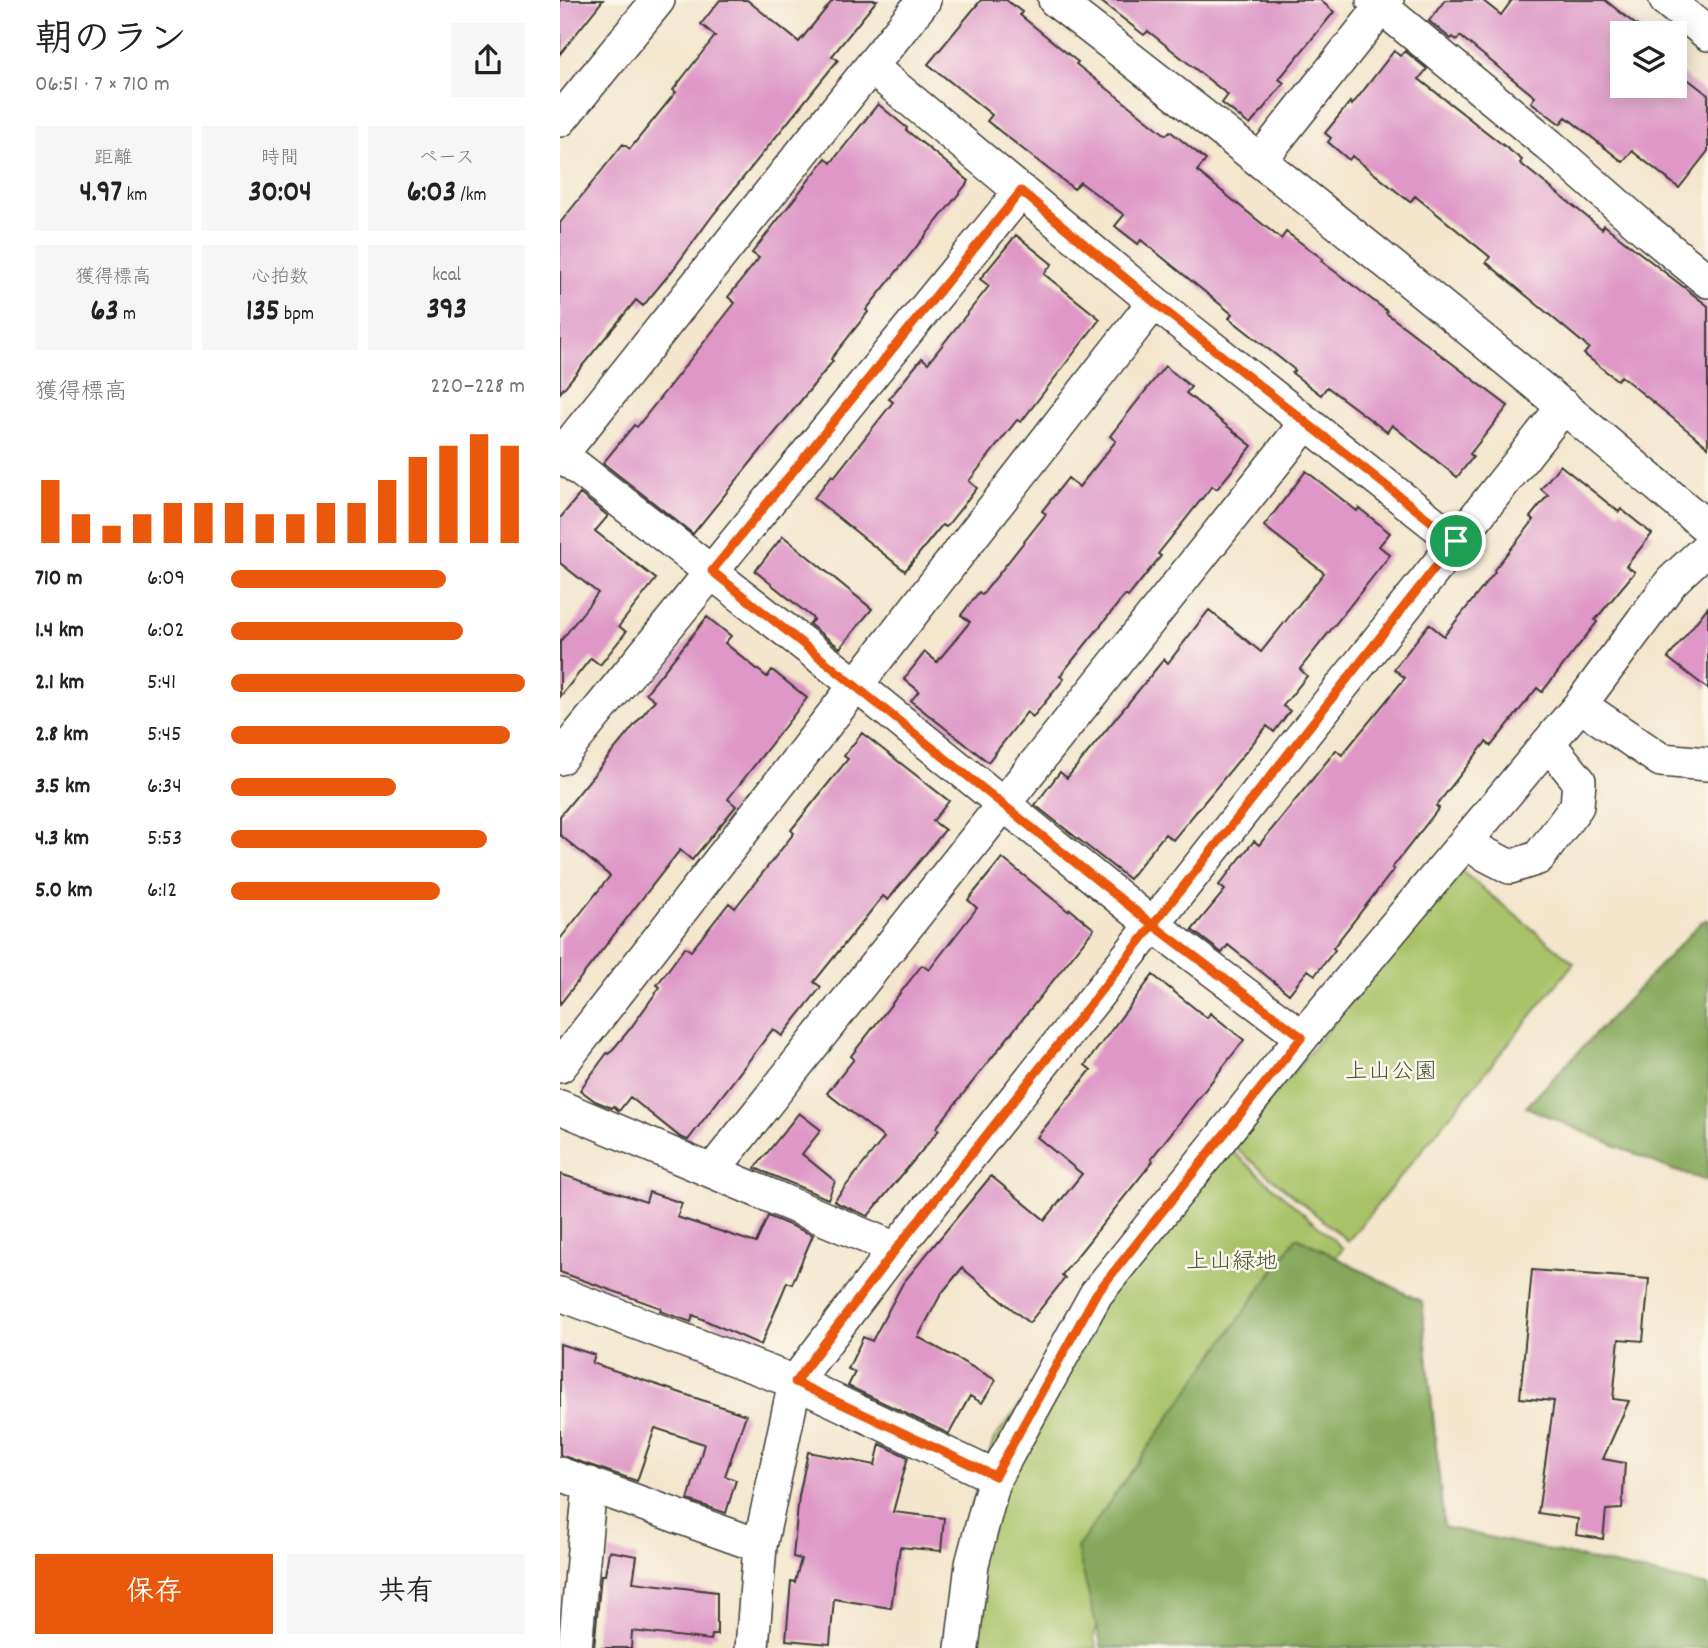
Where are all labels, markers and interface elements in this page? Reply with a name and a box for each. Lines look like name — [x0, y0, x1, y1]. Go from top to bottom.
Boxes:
text: 朝のラン — [35, 15, 187, 70]
map controls — [1610, 21, 1687, 98]
button: layers — [1610, 21, 1687, 98]
button: share — [451, 23, 525, 97]
text: 06:51 · 7 × 710 m — [35, 69, 170, 102]
text: 距離 — [94, 146, 132, 173]
text: 時間 — [261, 146, 299, 173]
text: ペース — [419, 146, 475, 173]
text: 4.97 — [79, 173, 122, 216]
text: 30:04 — [248, 173, 312, 216]
text: 6:03 — [407, 173, 456, 216]
text: km — [122, 183, 147, 210]
text: /km — [456, 183, 487, 210]
text: kcal — [432, 263, 461, 290]
text: 獲得標高 — [75, 265, 151, 292]
text: 心拍数 — [251, 265, 309, 292]
text: 393 — [426, 290, 467, 333]
text: 63 — [91, 292, 119, 335]
text: 135 — [246, 292, 280, 335]
text: m — [119, 302, 136, 329]
text: bpm — [280, 302, 314, 329]
text: 220–228 m — [431, 371, 525, 404]
text: 獲得標高 — [35, 377, 127, 410]
pin — [1426, 511, 1486, 571]
icon: arrive — [1437, 522, 1475, 560]
text: 710 m — [35, 563, 82, 596]
text: 6:09 — [147, 563, 185, 596]
text: 1.4 km — [35, 615, 84, 648]
text: 6:02 — [147, 615, 185, 648]
text: 2.1 km — [35, 667, 84, 700]
text: 5:41 — [147, 667, 176, 700]
text: 2.8 km — [35, 719, 89, 752]
text: 5:45 — [147, 719, 182, 752]
text: 3.5 km — [35, 771, 90, 804]
text: 6:34 — [147, 771, 182, 804]
text: 4.3 km — [35, 823, 89, 856]
text: 5:53 — [147, 823, 182, 856]
text: 5.0 km — [35, 875, 93, 908]
text: 6:12 — [147, 875, 177, 908]
park label: 上山公園 — [1345, 1057, 1437, 1090]
park label: 上山緑地 — [1186, 1247, 1278, 1280]
button: 保存 — [35, 1554, 273, 1634]
button: 共有 — [287, 1554, 525, 1634]

